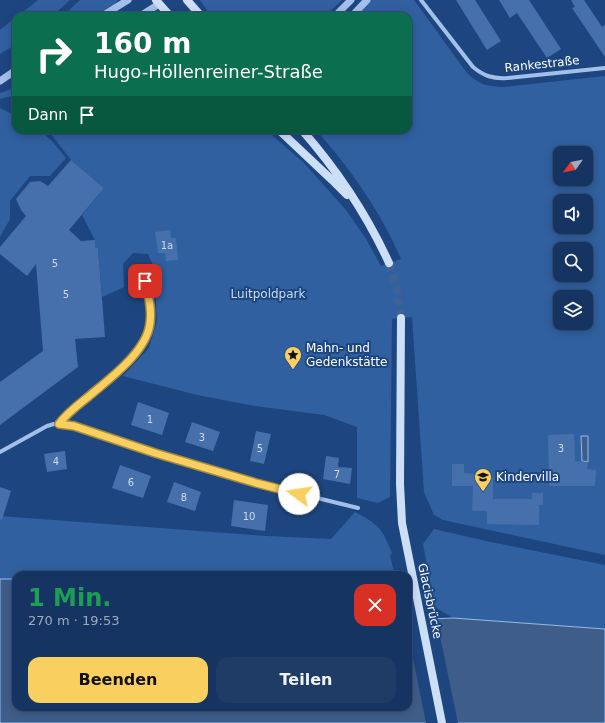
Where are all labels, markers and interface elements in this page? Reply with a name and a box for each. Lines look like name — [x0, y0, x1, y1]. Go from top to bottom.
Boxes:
text: 160 m — [94, 27, 191, 60]
icon: right — [28, 28, 80, 80]
street label: Rankestraße — [504, 53, 580, 75]
text: Hugo-Höllenreiner-Straße — [94, 61, 323, 82]
icon: arrive — [76, 104, 98, 126]
text: Dann — [28, 106, 68, 124]
north arrow — [553, 146, 593, 186]
map controls — [553, 146, 593, 330]
button: sound — [553, 194, 593, 234]
house number: 1a — [161, 240, 173, 251]
button: search — [553, 242, 593, 282]
house number: 5 — [52, 258, 58, 269]
pin — [128, 264, 162, 298]
icon: arrive — [134, 270, 156, 292]
park label: Luitpoldpark — [231, 287, 305, 301]
house number: 5 — [63, 289, 69, 300]
button: layers — [553, 290, 593, 330]
place label: Mahn- und Gedenkstätte — [306, 341, 387, 369]
place icon: Mahn- und Gedenkstätte — [283, 345, 303, 370]
house number: 1 — [147, 414, 153, 425]
house number: 3 — [199, 432, 205, 443]
house number: 5 — [257, 443, 263, 454]
house number: 3 — [558, 443, 564, 454]
house number: 4 — [53, 456, 59, 467]
school or university icon: Kindervilla — [473, 467, 493, 492]
house number: 7 — [334, 469, 340, 480]
place label: Kindervilla — [496, 470, 559, 484]
position arrow — [278, 473, 320, 515]
house number: 6 — [128, 477, 134, 488]
house number: 8 — [181, 492, 187, 503]
house number: 10 — [243, 511, 255, 522]
street label: Glacisbrücke — [415, 562, 445, 640]
text: 1 Min. — [28, 584, 111, 612]
button: close — [354, 584, 396, 626]
text: 270 m · 19:53 — [28, 613, 119, 628]
button: Beenden — [28, 657, 208, 703]
button: Teilen — [216, 657, 396, 703]

